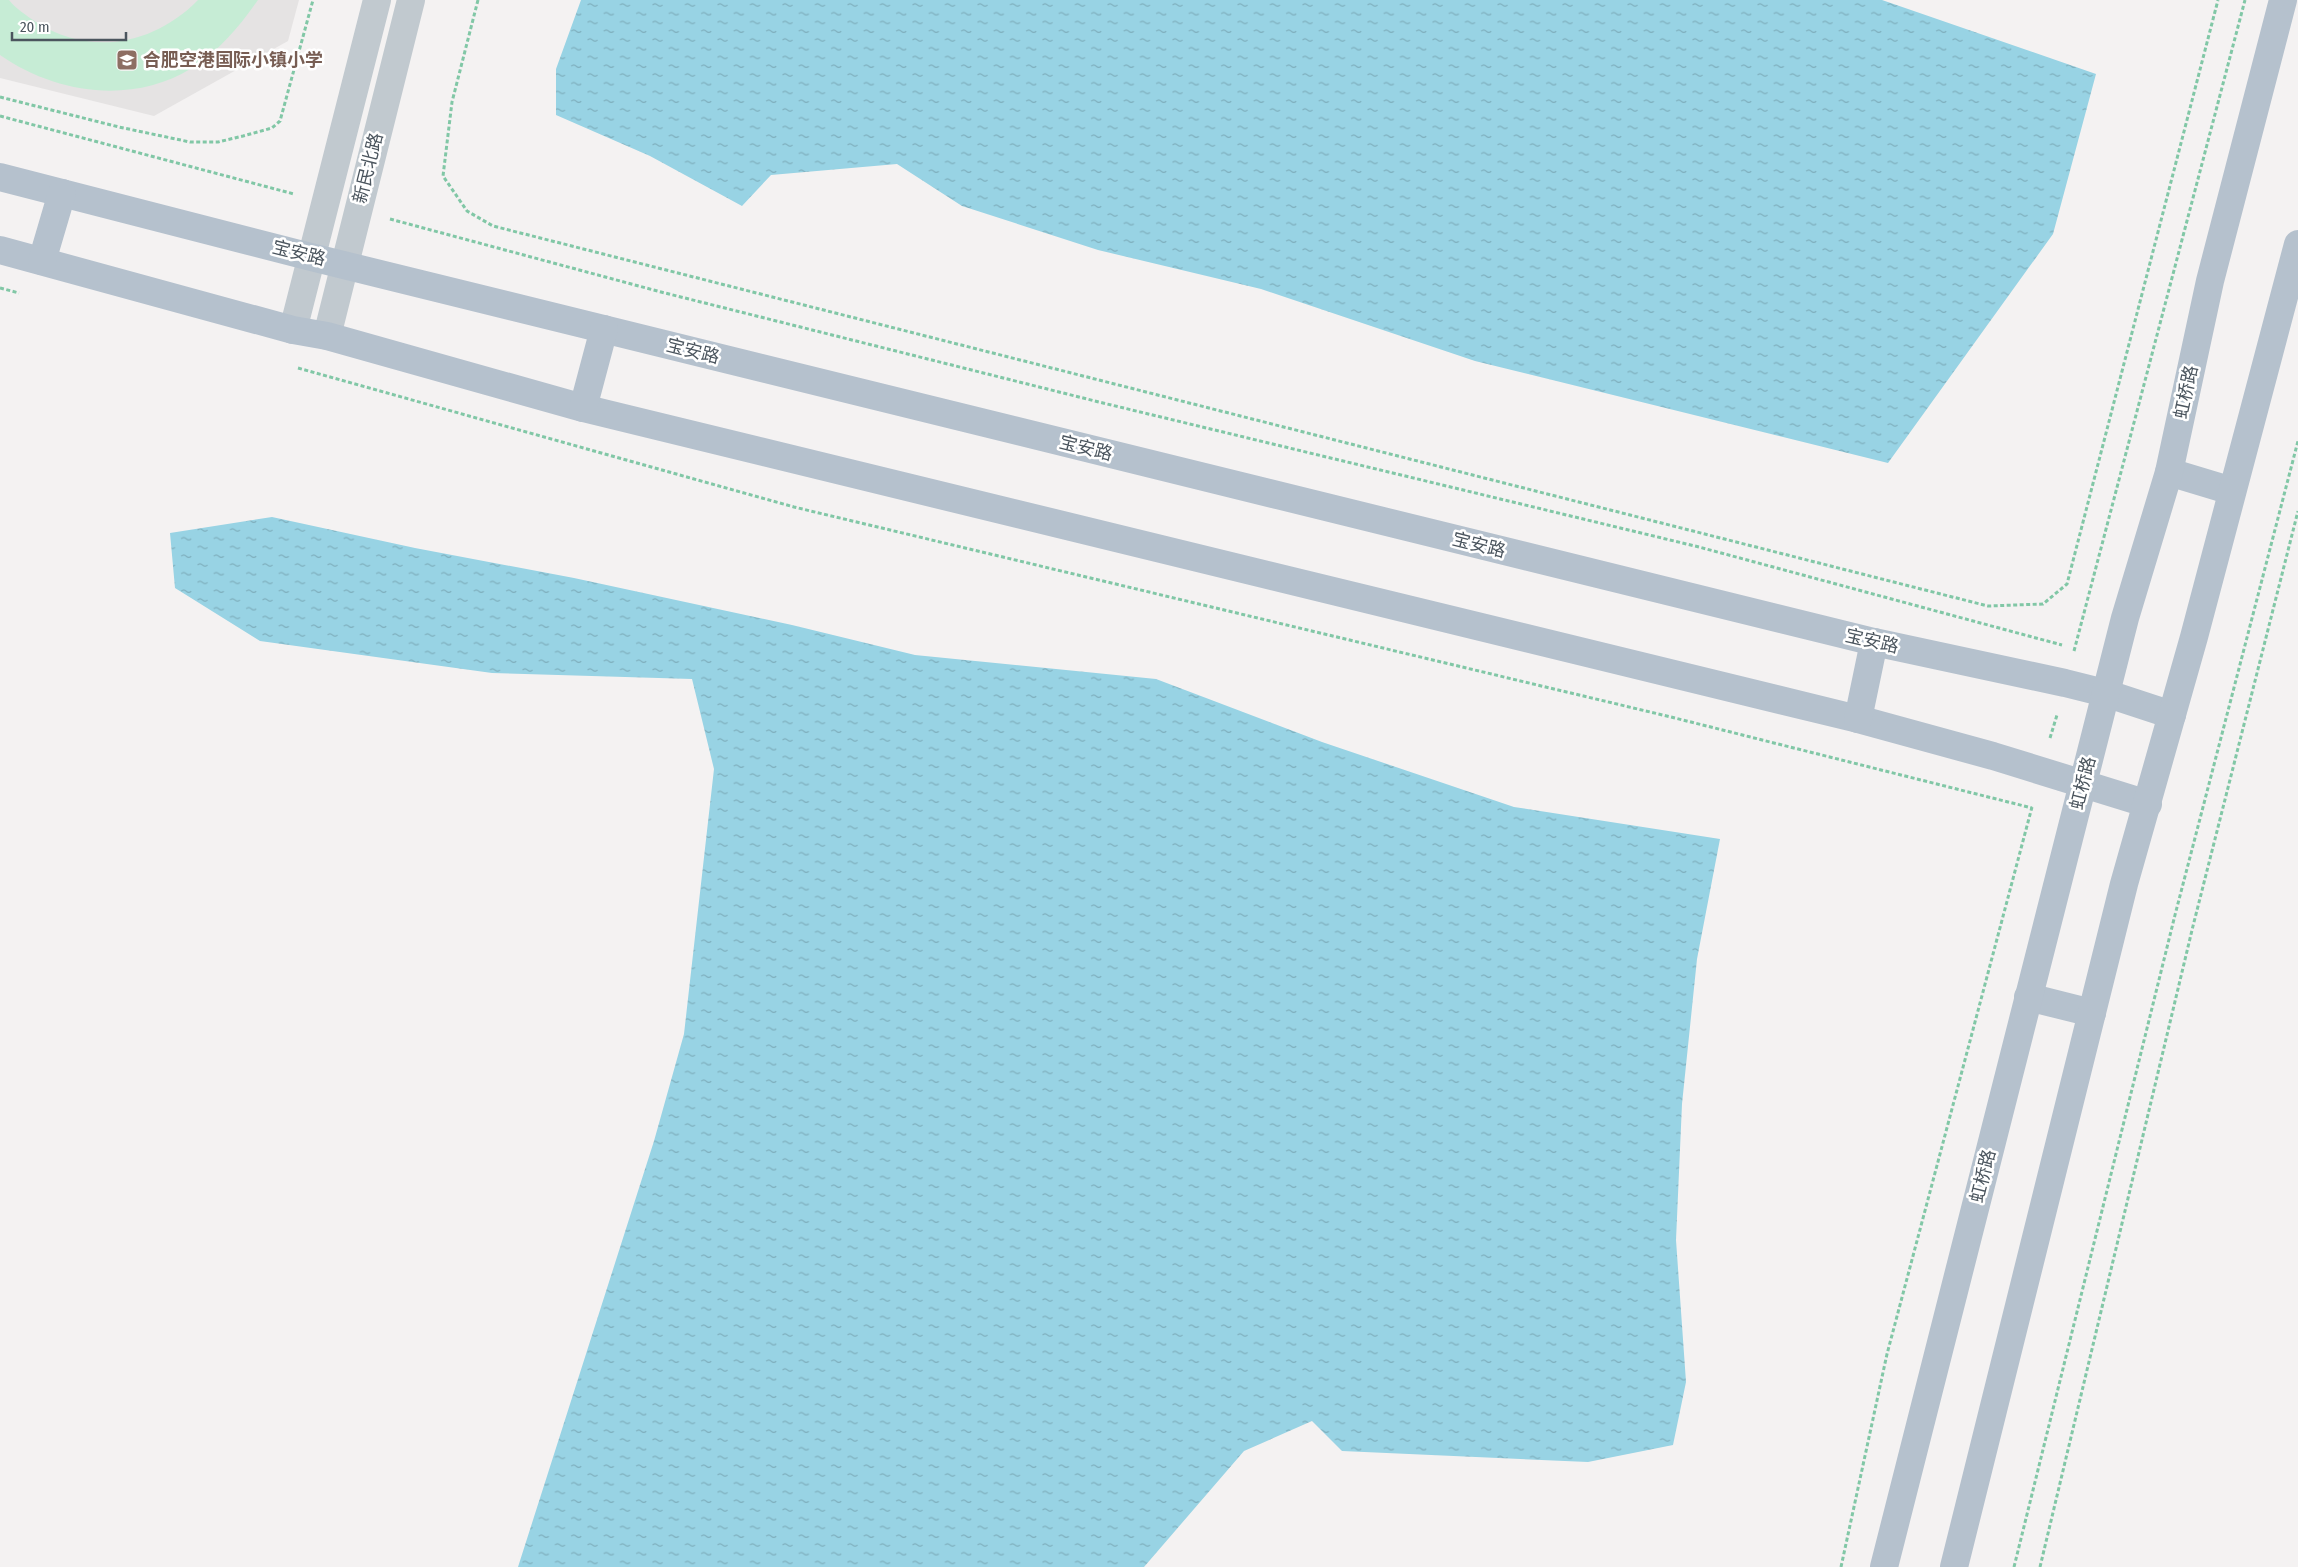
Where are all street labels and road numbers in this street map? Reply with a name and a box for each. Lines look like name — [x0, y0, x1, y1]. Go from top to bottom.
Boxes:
street label: 新民北路 — [349, 130, 387, 206]
street label: 宝安路 — [270, 236, 328, 270]
street label: 宝安路 — [664, 334, 722, 368]
street label: 虹桥路 — [2170, 363, 2202, 421]
street label: 宝安路 — [1057, 431, 1115, 465]
street label: 宝安路 — [1450, 528, 1508, 562]
street label: 宝安路 — [1843, 624, 1901, 658]
street label: 虹桥路 — [2066, 754, 2100, 812]
street label: 虹桥路 — [1966, 1147, 2000, 1205]

